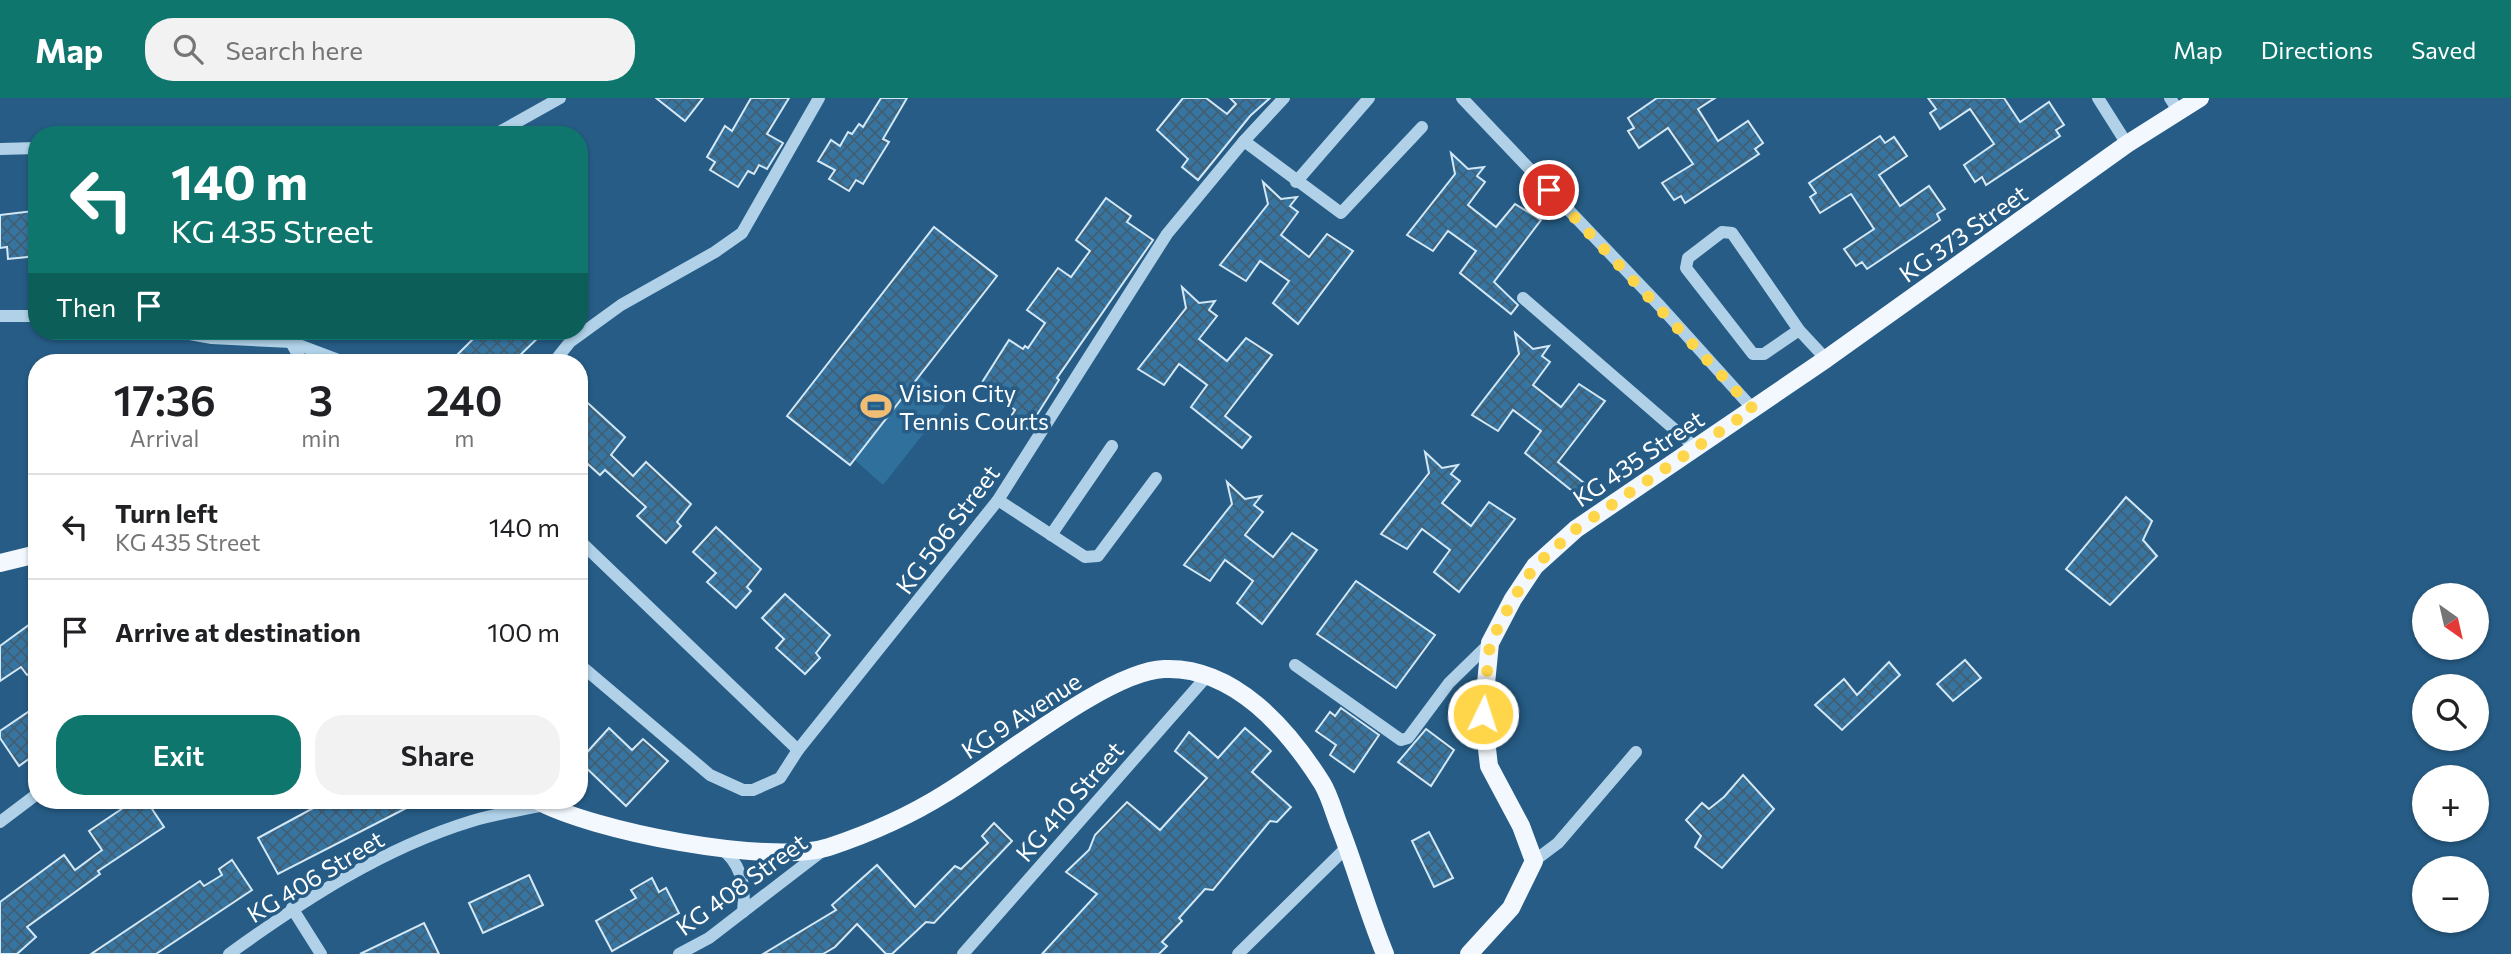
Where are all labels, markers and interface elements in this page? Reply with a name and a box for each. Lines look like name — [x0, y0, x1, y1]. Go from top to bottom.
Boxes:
search box — [145, 18, 635, 81]
text: Map — [35, 29, 103, 70]
icon: search — [169, 30, 207, 68]
text: Search here — [225, 34, 363, 65]
text: Map — [2173, 35, 2223, 64]
text: Directions — [2261, 35, 2373, 64]
text: Saved — [2411, 35, 2476, 64]
text: 140 m — [171, 150, 308, 210]
icon: left — [56, 154, 147, 245]
pin — [1519, 160, 1579, 220]
icon: arrive — [1530, 171, 1568, 209]
street label: KG 373 Street — [1893, 178, 2033, 288]
text: KG 435 Street — [171, 210, 373, 250]
icon: arrive — [130, 287, 168, 325]
text: Then — [56, 291, 116, 322]
text: 17:36 — [114, 373, 216, 425]
text: 3 — [309, 373, 333, 425]
text: 240 — [426, 373, 502, 425]
place label: Vision City Tennis Courts — [899, 378, 1049, 435]
sports icon: Vision City Tennis Courts — [859, 389, 893, 423]
street label: KG 435 Street — [1567, 403, 1709, 512]
text: Arrival — [130, 424, 199, 452]
text: min — [301, 424, 341, 452]
text: m — [454, 424, 474, 452]
street label: KG 506 Street — [889, 459, 1005, 599]
text: Turn left — [115, 497, 218, 528]
icon: left — [56, 508, 94, 546]
text: 140 m — [489, 511, 560, 542]
text: KG 435 Street — [115, 528, 260, 556]
north arrow — [2412, 583, 2488, 660]
map controls — [2412, 583, 2489, 933]
icon: arrive — [56, 613, 94, 651]
text: Arrive at destination — [115, 616, 361, 647]
text: 100 m — [487, 616, 560, 647]
street label: KG 9 Avenue — [956, 666, 1086, 764]
button: search — [2412, 674, 2489, 751]
position arrow — [1446, 677, 1520, 751]
button: Exit — [56, 715, 301, 795]
button: Share — [315, 715, 560, 795]
street label: KG 410 Street — [1009, 735, 1129, 867]
button: + — [2412, 765, 2489, 842]
street label: KG 406 Street — [241, 824, 389, 928]
street label: KG 408 Street — [670, 827, 812, 941]
button: − — [2412, 856, 2489, 933]

